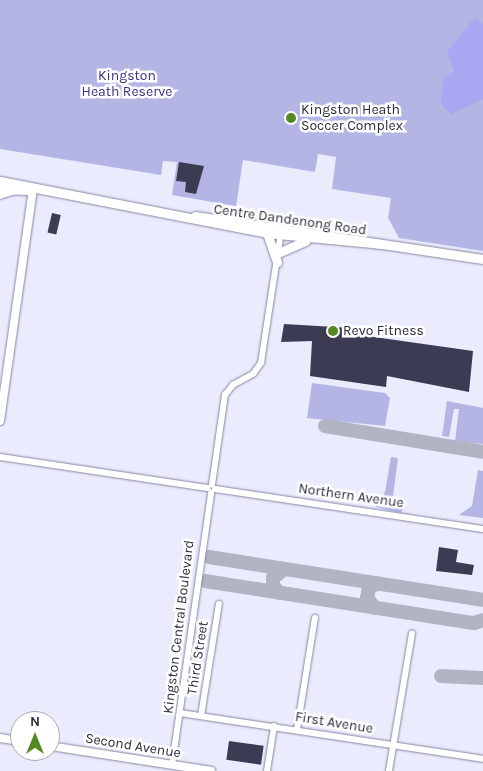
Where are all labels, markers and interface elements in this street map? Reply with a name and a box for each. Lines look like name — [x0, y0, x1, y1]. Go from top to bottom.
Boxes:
park label: Kingston Heath Reserve — [82, 68, 172, 100]
place label: Kingston Heath Soccer Complex — [301, 102, 403, 134]
marker: Kingston Heath Soccer Complex — [285, 112, 297, 124]
street label: Centre Dandenong Road — [213, 201, 367, 239]
place label: Revo Fitness — [343, 323, 424, 339]
marker: Revo Fitness — [327, 325, 339, 337]
street label: Northern Avenue — [297, 480, 405, 512]
street label: Kingston Central Boulevard — [160, 539, 198, 715]
street label: Third Street — [184, 620, 212, 696]
street label: First Avenue — [294, 709, 374, 737]
north arrow — [10, 711, 60, 761]
text: N — [30, 713, 40, 730]
street label: Second Avenue — [84, 730, 182, 762]

